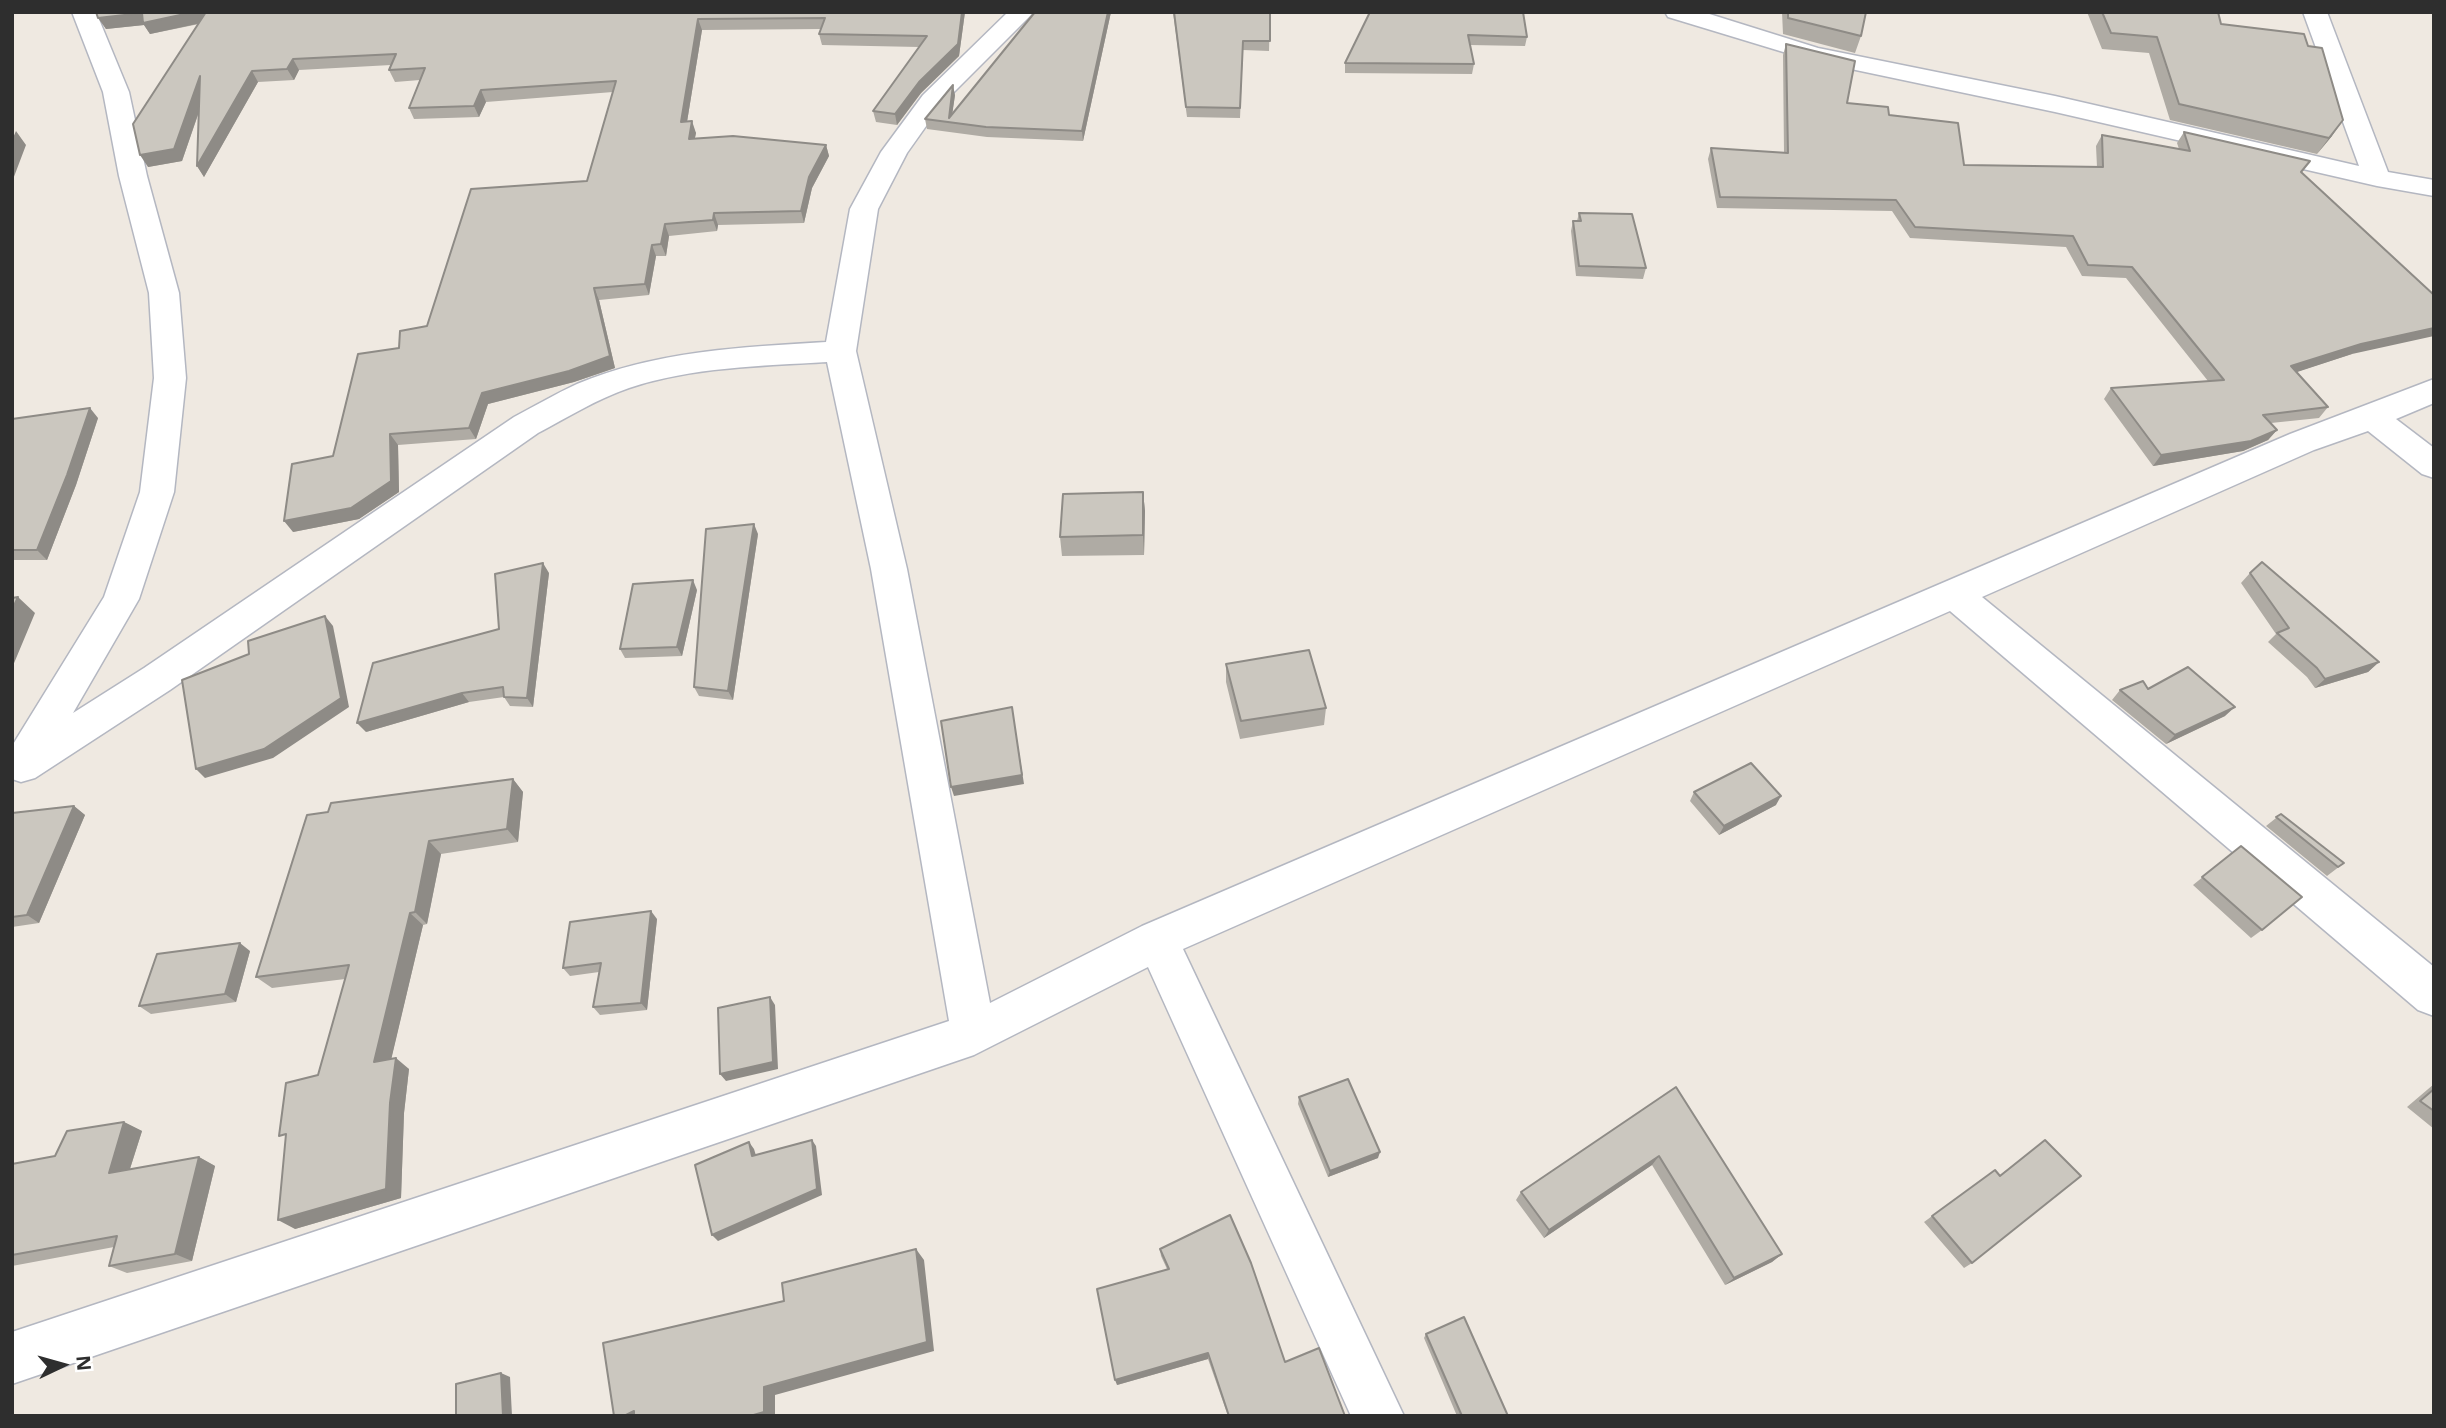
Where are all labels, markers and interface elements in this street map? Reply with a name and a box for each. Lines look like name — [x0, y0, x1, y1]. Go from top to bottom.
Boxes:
north arrow — [28, 1330, 98, 1400]
text: N — [70, 1354, 98, 1372]

